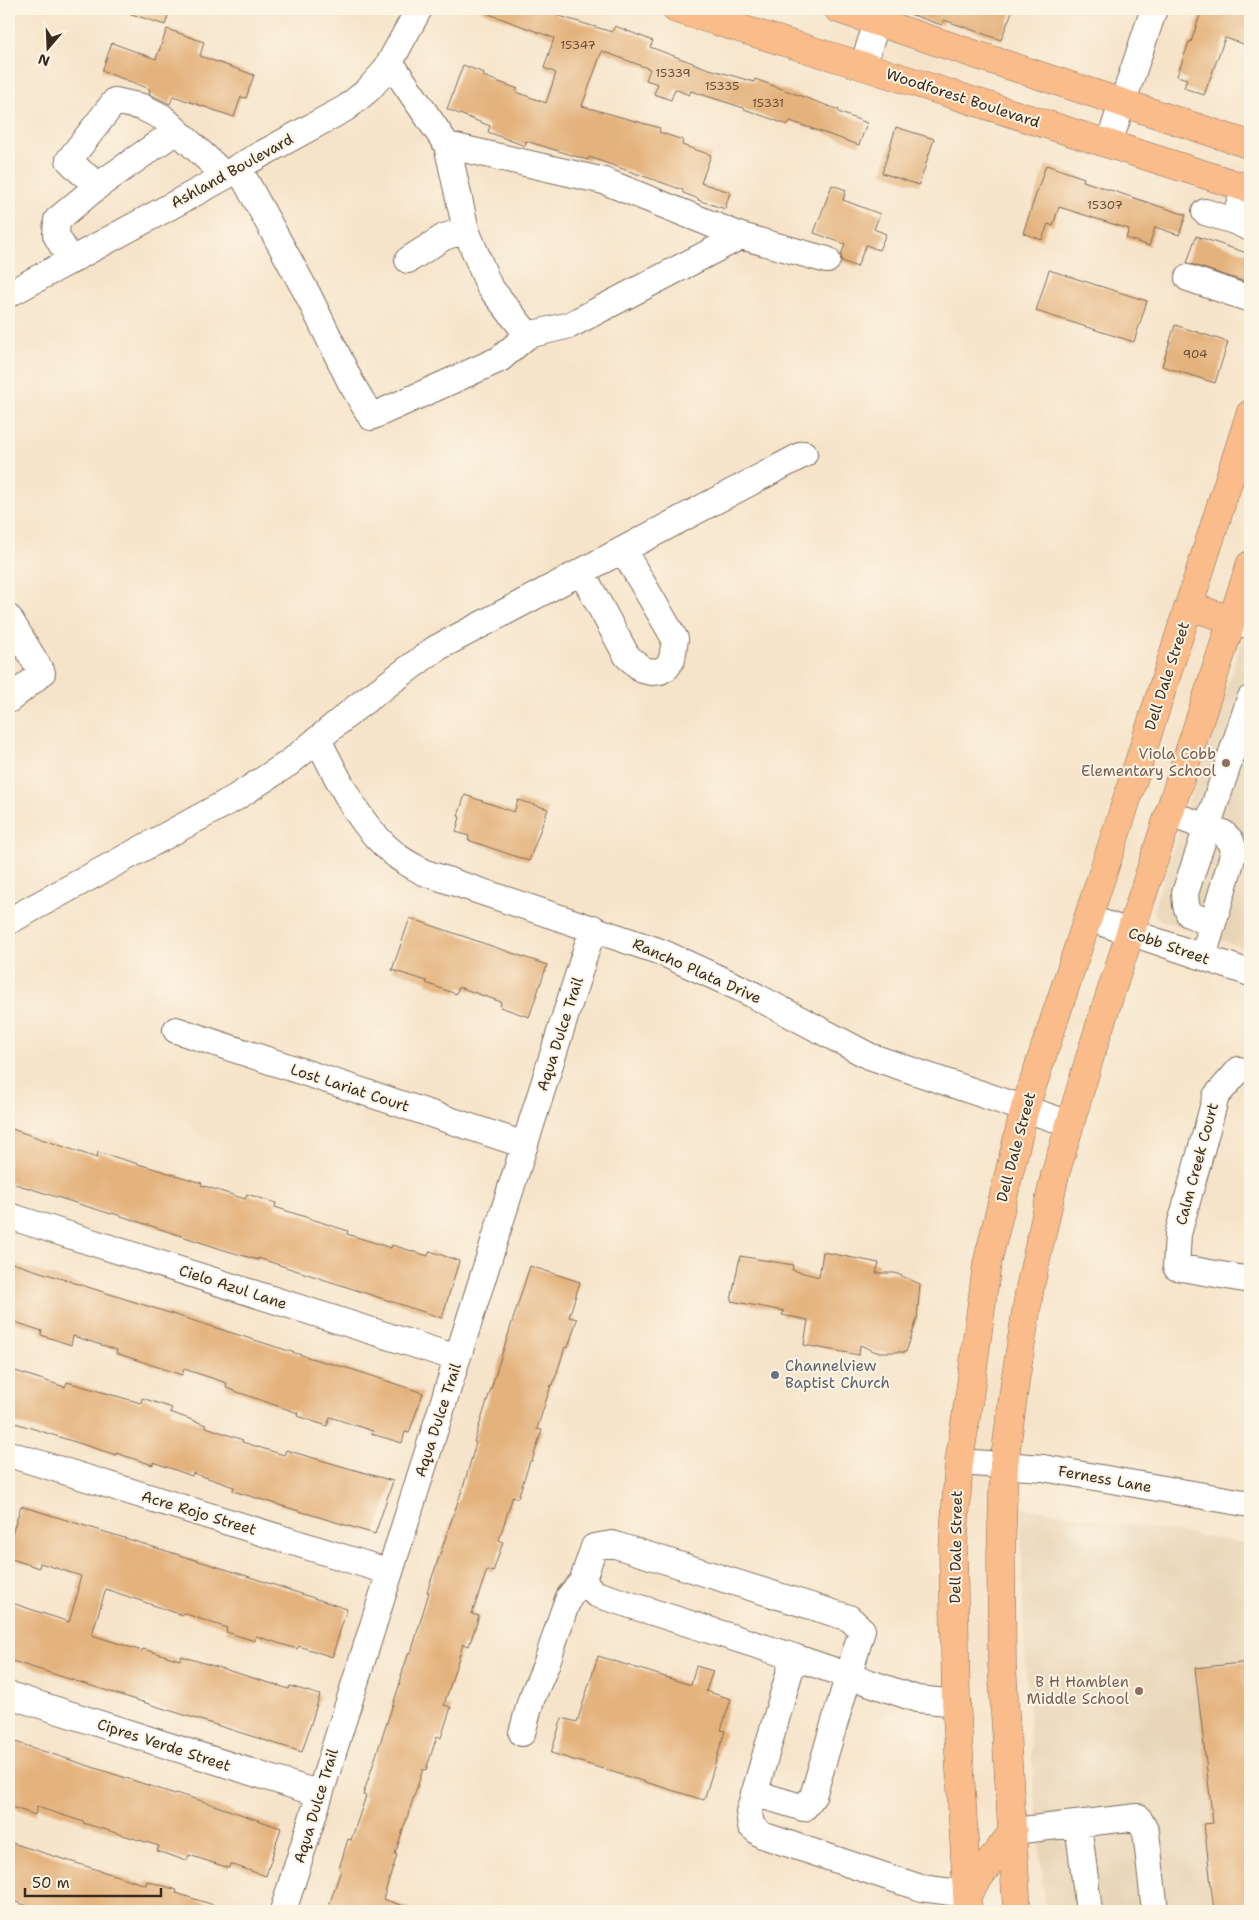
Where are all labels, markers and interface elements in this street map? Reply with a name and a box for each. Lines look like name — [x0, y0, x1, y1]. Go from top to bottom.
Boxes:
north arrow — [22, 22, 72, 72]
house number: 15347 — [560, 37, 596, 53]
text: N — [36, 50, 52, 71]
street label: Woodforest Boulevard — [883, 64, 1043, 132]
house number: 15339 — [655, 65, 691, 81]
house number: 15335 — [705, 78, 739, 94]
house number: 15331 — [752, 95, 784, 111]
street label: Ashland Boulevard — [167, 129, 297, 213]
house number: 15307 — [1087, 197, 1123, 213]
house number: 904 — [1183, 346, 1207, 362]
street label: Dell Dale Street — [1140, 619, 1194, 733]
place label: Viola Cobb Elementary School — [1081, 744, 1216, 781]
marker: Viola Cobb Elementary School — [1220, 757, 1232, 769]
street label: Cobb Street — [1126, 923, 1212, 969]
street label: Rancho Plata Drive — [630, 934, 764, 1008]
street label: Aqua Dulce Trail — [532, 974, 588, 1094]
street label: Lost Lariat Court — [288, 1059, 412, 1117]
street label: Dell Dale Street — [992, 1090, 1040, 1204]
street label: Calm Creek Court — [1171, 1101, 1223, 1227]
street label: Cielo Azul Lane — [176, 1260, 290, 1314]
place label: Channelview Baptist Church — [785, 1356, 890, 1393]
street label: Aqua Dulce Trail — [410, 1360, 466, 1480]
marker: Channelview Baptist Church — [769, 1369, 781, 1381]
street label: Ferness Lane — [1057, 1461, 1153, 1497]
street label: Acre Rojo Street — [139, 1486, 259, 1540]
street label: Dell Dale Street — [945, 1490, 967, 1604]
place label: B H Hamblen Middle School — [1027, 1672, 1129, 1709]
marker: B H Hamblen Middle School — [1133, 1685, 1145, 1697]
street label: Cipres Verde Street — [95, 1714, 233, 1776]
street label: Aqua Dulce Trail — [289, 1746, 343, 1866]
scale bar — [25, 1865, 161, 1897]
text: 50 m — [32, 1873, 70, 1893]

